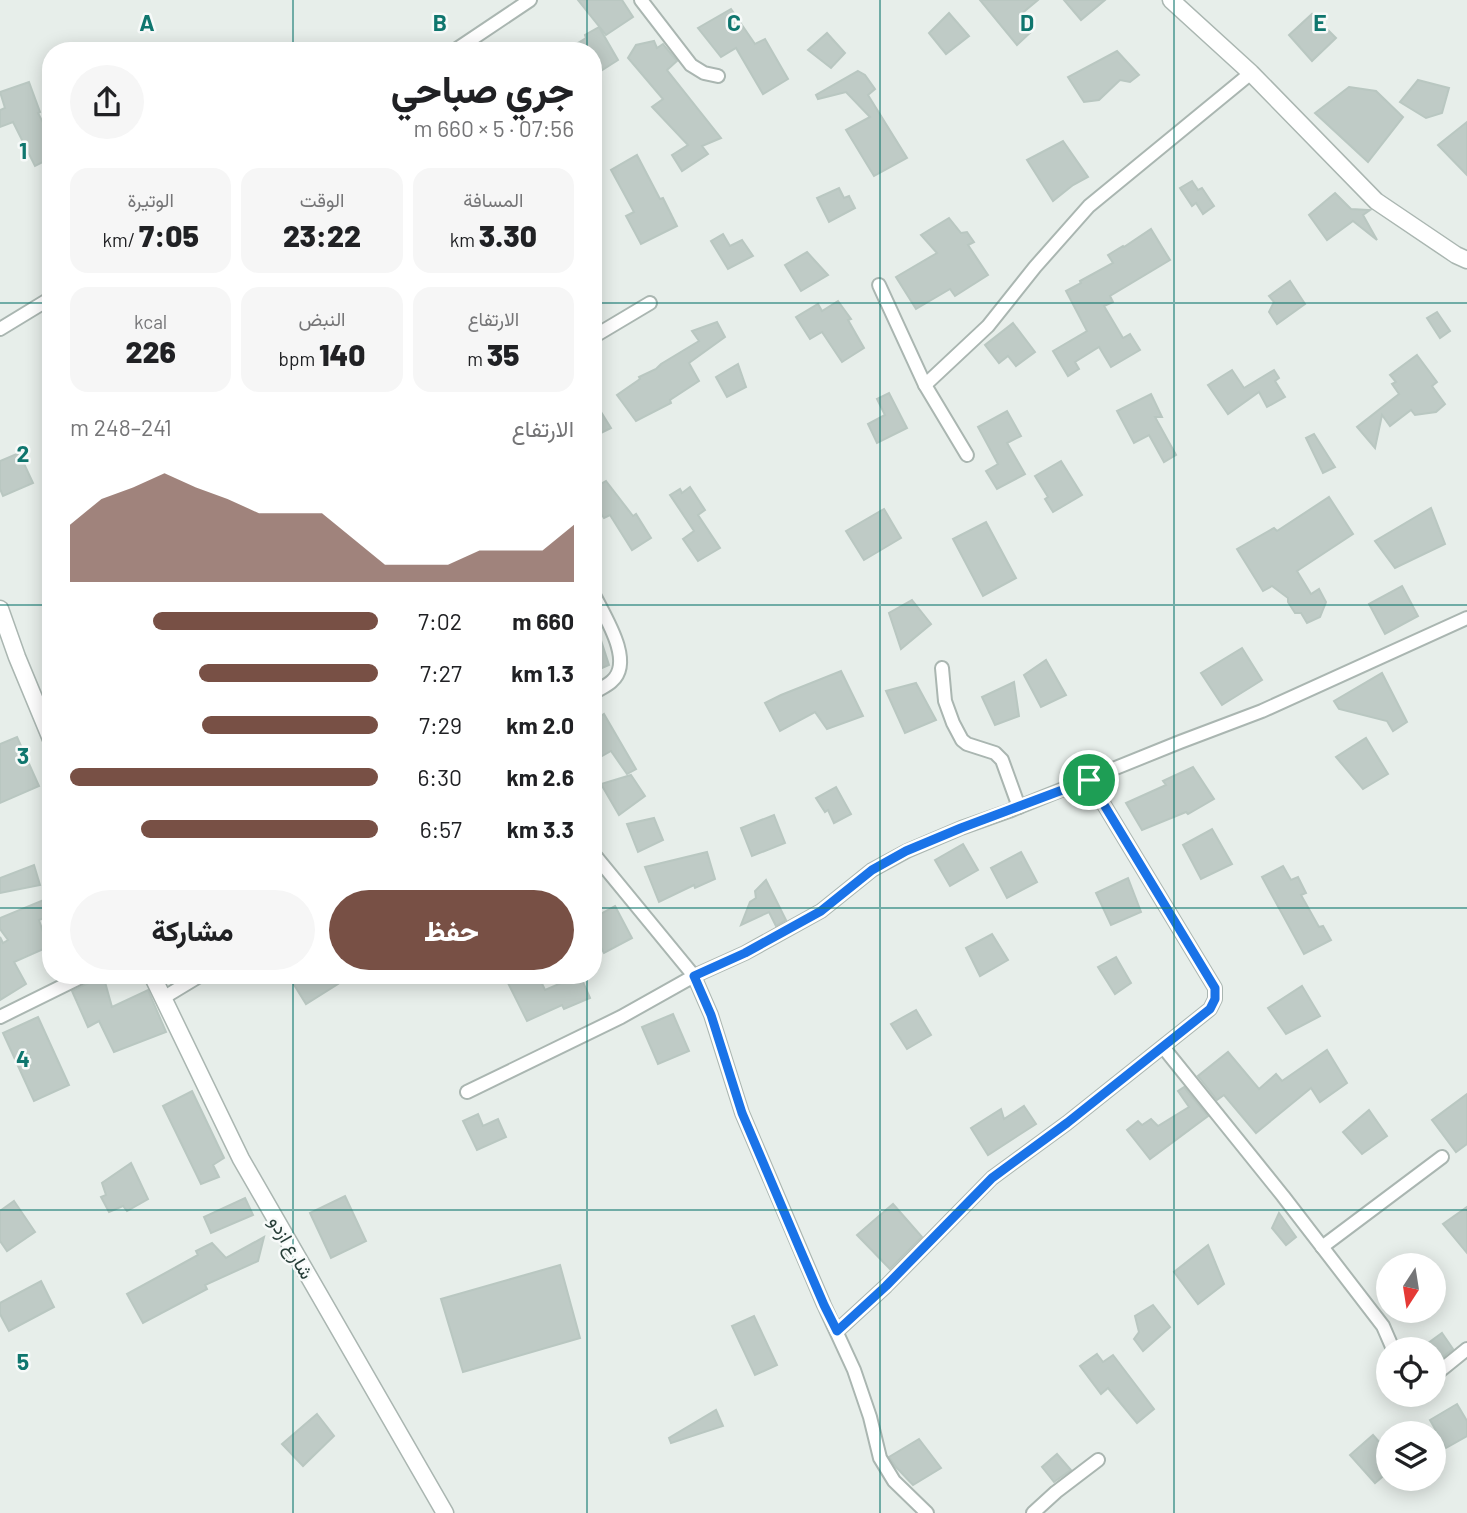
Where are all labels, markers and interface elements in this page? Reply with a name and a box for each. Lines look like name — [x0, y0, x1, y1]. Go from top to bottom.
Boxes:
text: A — [139, 8, 155, 36]
text: B — [433, 8, 447, 36]
text: C — [727, 8, 741, 36]
text: D — [1020, 8, 1034, 36]
text: E — [1313, 8, 1327, 36]
button: share — [70, 65, 144, 139]
text: جري صباحي — [391, 65, 574, 111]
text: 07:56 · 5 × 660 m — [414, 114, 574, 142]
text: 1 — [19, 136, 27, 164]
text: الوتيرة — [127, 188, 174, 211]
text: الوقت — [300, 188, 344, 211]
text: المسافة — [463, 188, 524, 211]
text: 7:05 — [139, 217, 199, 253]
text: 23:22 — [283, 217, 361, 253]
text: 3.30 — [479, 217, 537, 253]
text: /km — [102, 228, 139, 251]
text: km — [450, 228, 479, 251]
text: النبض — [299, 307, 346, 330]
text: الارتفاع — [468, 307, 519, 330]
text: kcal — [134, 310, 167, 333]
text: 226 — [125, 333, 176, 369]
text: 140 — [319, 336, 365, 372]
text: 35 — [487, 336, 520, 372]
text: bpm — [279, 347, 319, 370]
text: m — [467, 347, 487, 370]
text: 241–248 m — [70, 413, 172, 441]
text: الارتفاع — [512, 414, 574, 442]
text: 2 — [17, 439, 29, 467]
text: 7:02 — [418, 607, 462, 635]
text: 660 m — [512, 607, 574, 635]
text: 7:27 — [420, 659, 462, 687]
text: 1.3 km — [511, 659, 574, 687]
text: 7:29 — [419, 711, 462, 739]
text: 2.0 km — [506, 711, 574, 739]
text: 3 — [17, 741, 29, 769]
pin — [1059, 750, 1119, 810]
icon: arrive — [1070, 761, 1108, 799]
text: 6:30 — [418, 763, 462, 791]
text: 2.6 km — [506, 763, 574, 791]
text: 6:57 — [420, 815, 462, 843]
text: 3.3 km — [507, 815, 574, 843]
button: مشاركة — [70, 890, 315, 970]
button: حفظ — [329, 890, 574, 970]
text: 4 — [16, 1044, 30, 1072]
street label: شارع ازدو — [263, 1211, 319, 1284]
north arrow — [1376, 1253, 1446, 1323]
map controls — [1376, 1253, 1446, 1491]
button: locate — [1376, 1337, 1446, 1407]
text: 5 — [17, 1347, 29, 1375]
button: layers — [1376, 1421, 1446, 1491]

